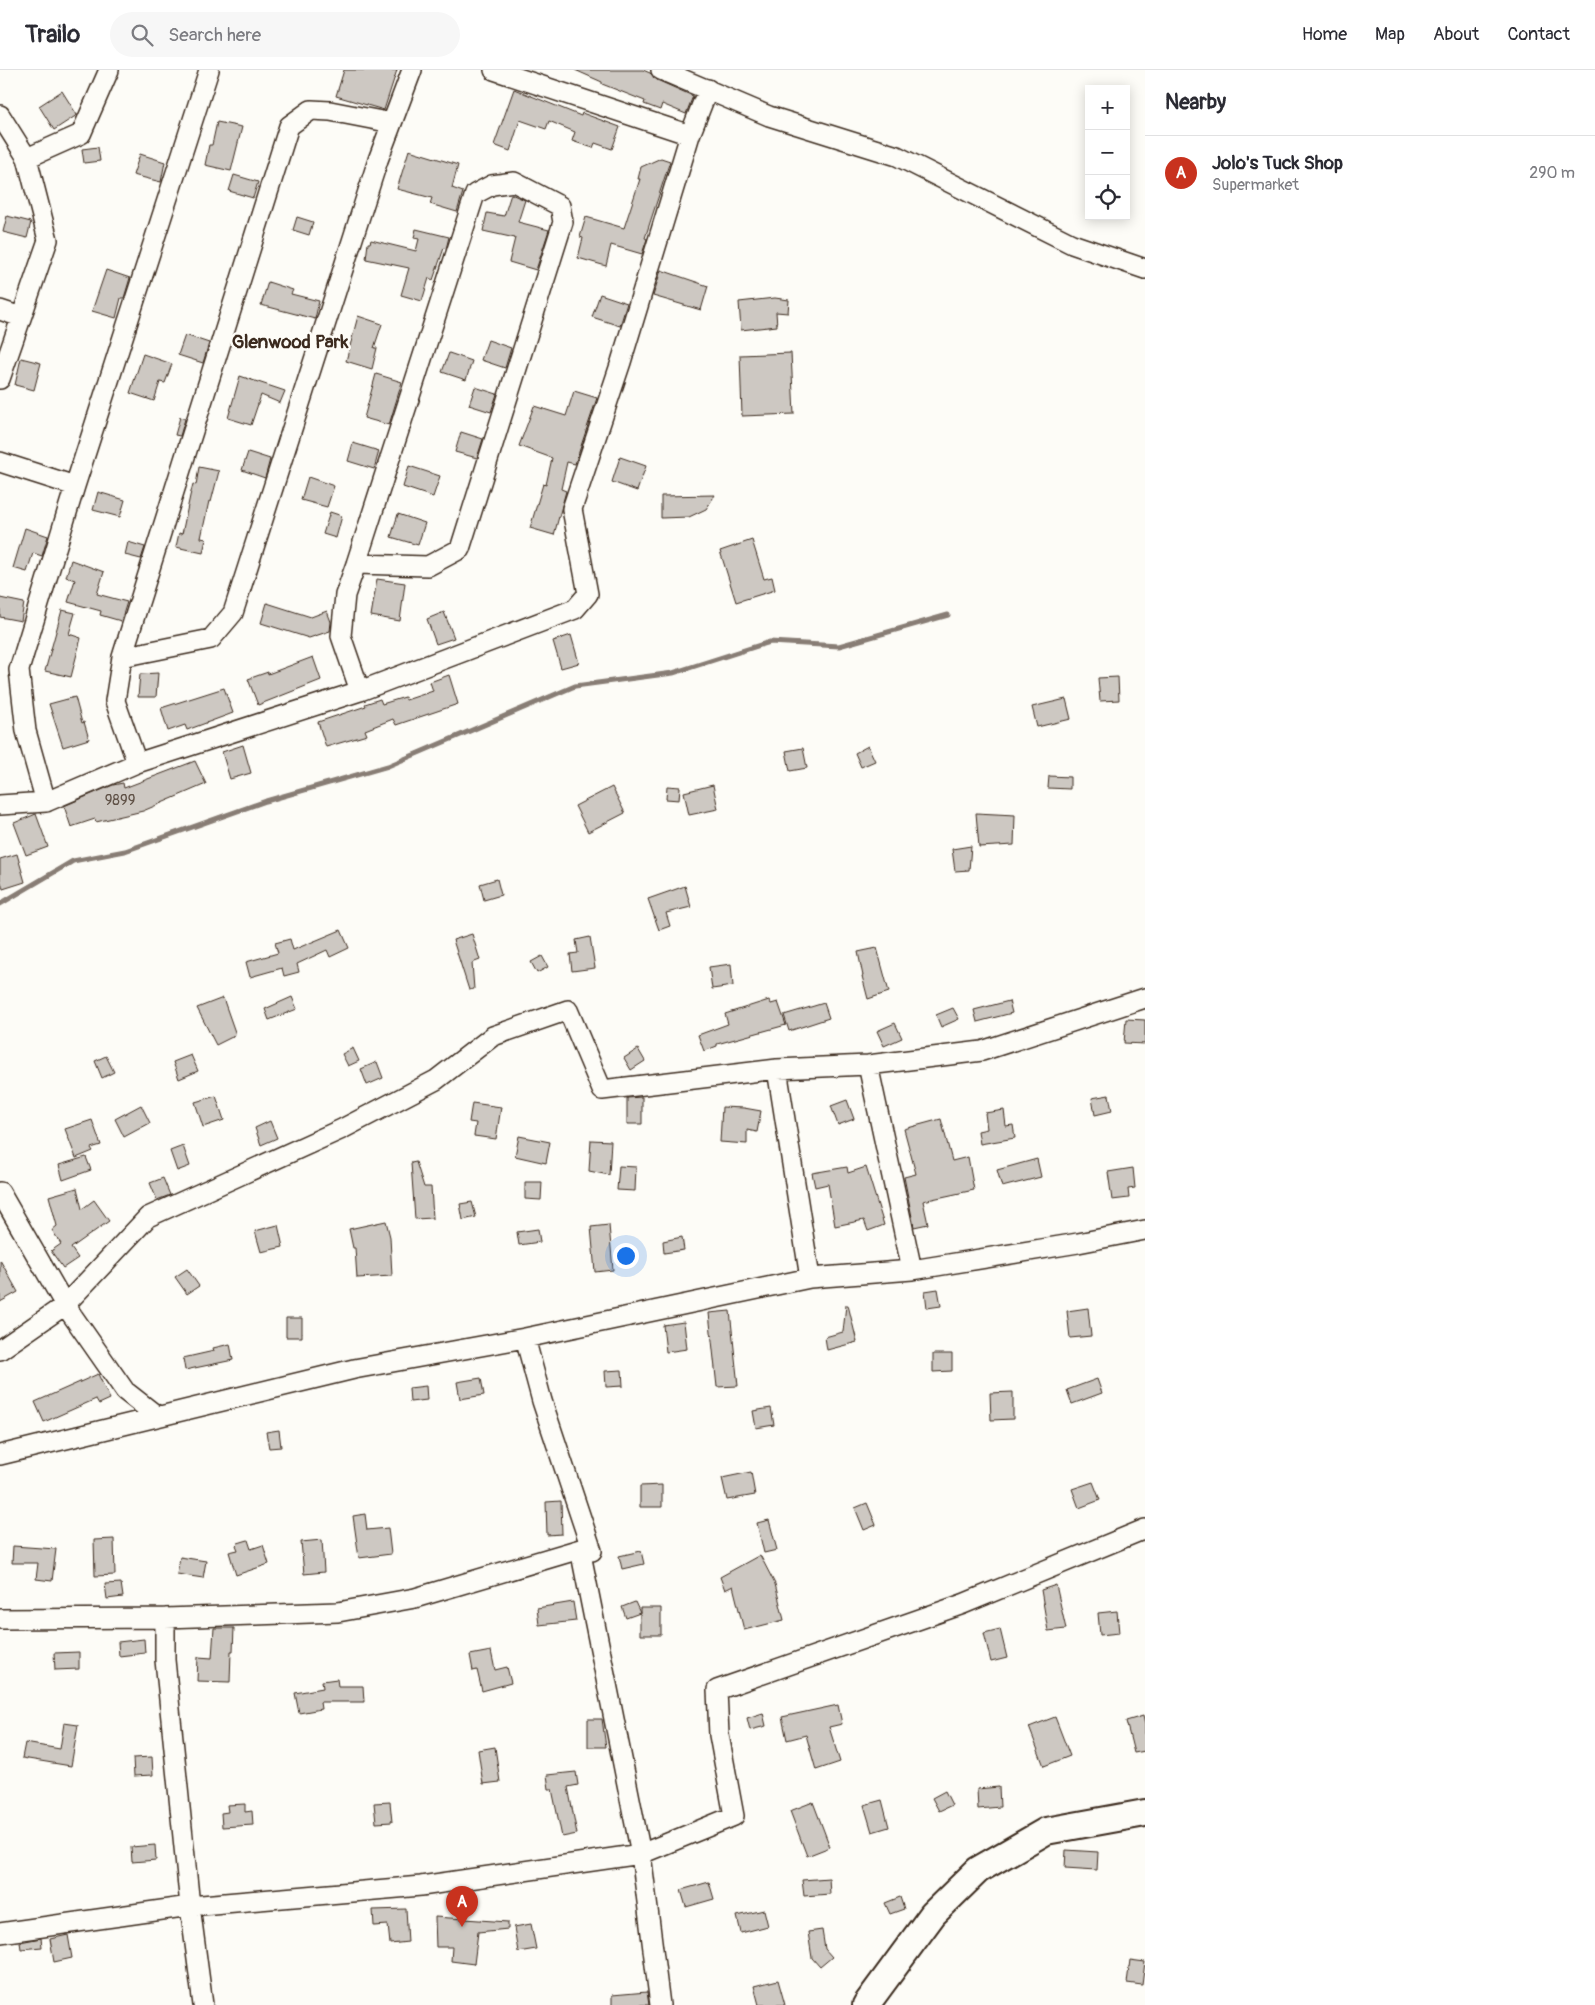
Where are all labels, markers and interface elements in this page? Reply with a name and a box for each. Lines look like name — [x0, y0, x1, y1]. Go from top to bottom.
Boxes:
search box — [110, 12, 460, 57]
text: Trailo — [25, 20, 80, 49]
icon: search — [128, 21, 156, 49]
text: Search here — [168, 23, 261, 47]
text: Home — [1302, 23, 1347, 46]
text: Map — [1375, 23, 1405, 46]
text: About — [1433, 23, 1479, 46]
text: Contact — [1507, 23, 1570, 46]
map controls — [1085, 85, 1130, 220]
button: + — [1085, 85, 1130, 130]
text: Nearby — [1165, 89, 1226, 116]
button: − — [1085, 130, 1130, 175]
text: Jolo's Tuck Shop — [1212, 151, 1343, 175]
text: A — [1176, 163, 1186, 183]
text: 290 m — [1529, 163, 1575, 183]
button: locate — [1085, 175, 1130, 220]
text: Supermarket — [1212, 175, 1299, 195]
district label: Glenwood Park — [232, 330, 349, 354]
house number: 9899 — [105, 791, 135, 810]
your location — [613, 1243, 639, 1269]
pin: A — [446, 1886, 478, 1927]

